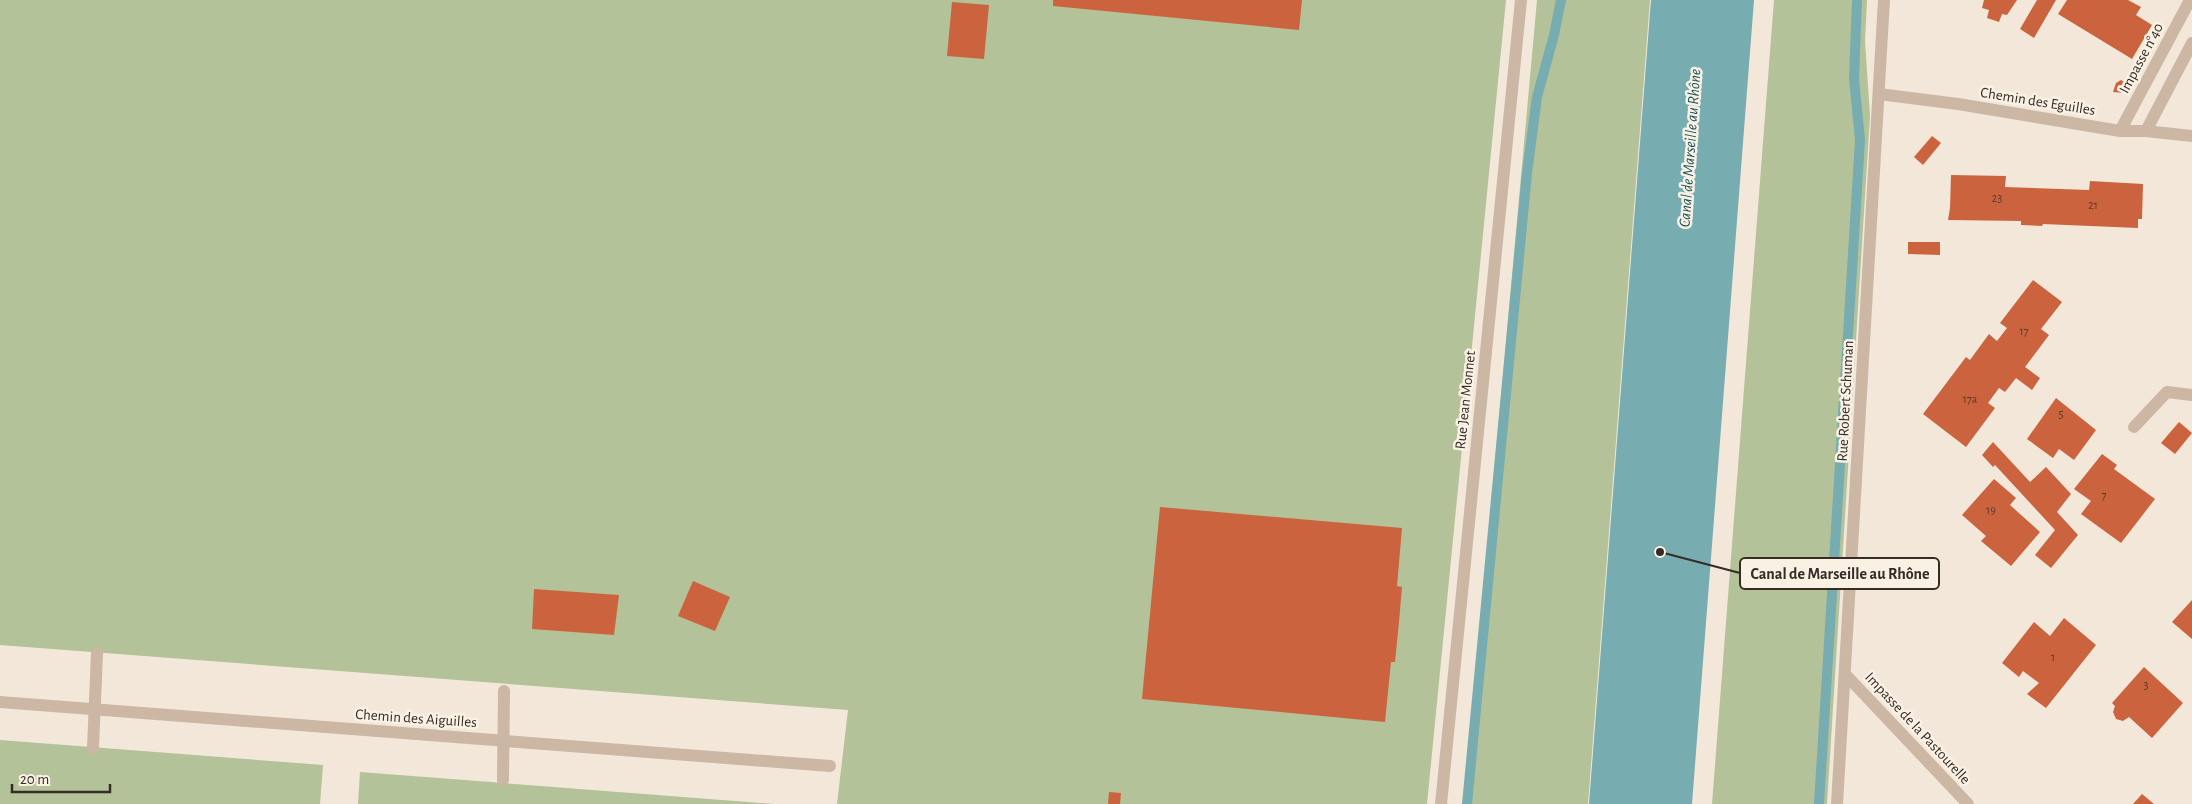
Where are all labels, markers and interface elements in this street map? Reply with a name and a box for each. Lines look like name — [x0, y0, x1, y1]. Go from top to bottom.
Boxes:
street label: Impasse n°40 — [2117, 21, 2166, 96]
water label: Canal de Marseille au Rhône — [1676, 68, 1704, 228]
street label: Chemin des Eguilles — [1979, 85, 2096, 118]
house number: 23 — [1992, 192, 2002, 204]
house number: 21 — [2088, 199, 2098, 211]
house number: 17 — [2019, 325, 2029, 337]
street label: Rue Robert Schuman — [1835, 340, 1856, 462]
street label: Rue Jean Monnet — [1453, 350, 1478, 450]
house number: 17a — [1963, 393, 1978, 405]
house number: 5 — [2058, 408, 2064, 420]
house number: 7 — [2101, 489, 2107, 501]
house number: 19 — [1986, 504, 1996, 516]
callout: Canal de Marseille au Rhône — [1740, 558, 1939, 589]
text: Canal de Marseille au Rhône — [1750, 566, 1930, 582]
house number: 1 — [2051, 651, 2055, 663]
street label: Impasse de la Pastourelle — [1862, 670, 1973, 787]
house number: 3 — [2144, 679, 2149, 691]
street label: Chemin des Aiguilles — [355, 707, 477, 730]
scale bar — [12, 762, 110, 794]
text: 20 m — [20, 772, 49, 787]

